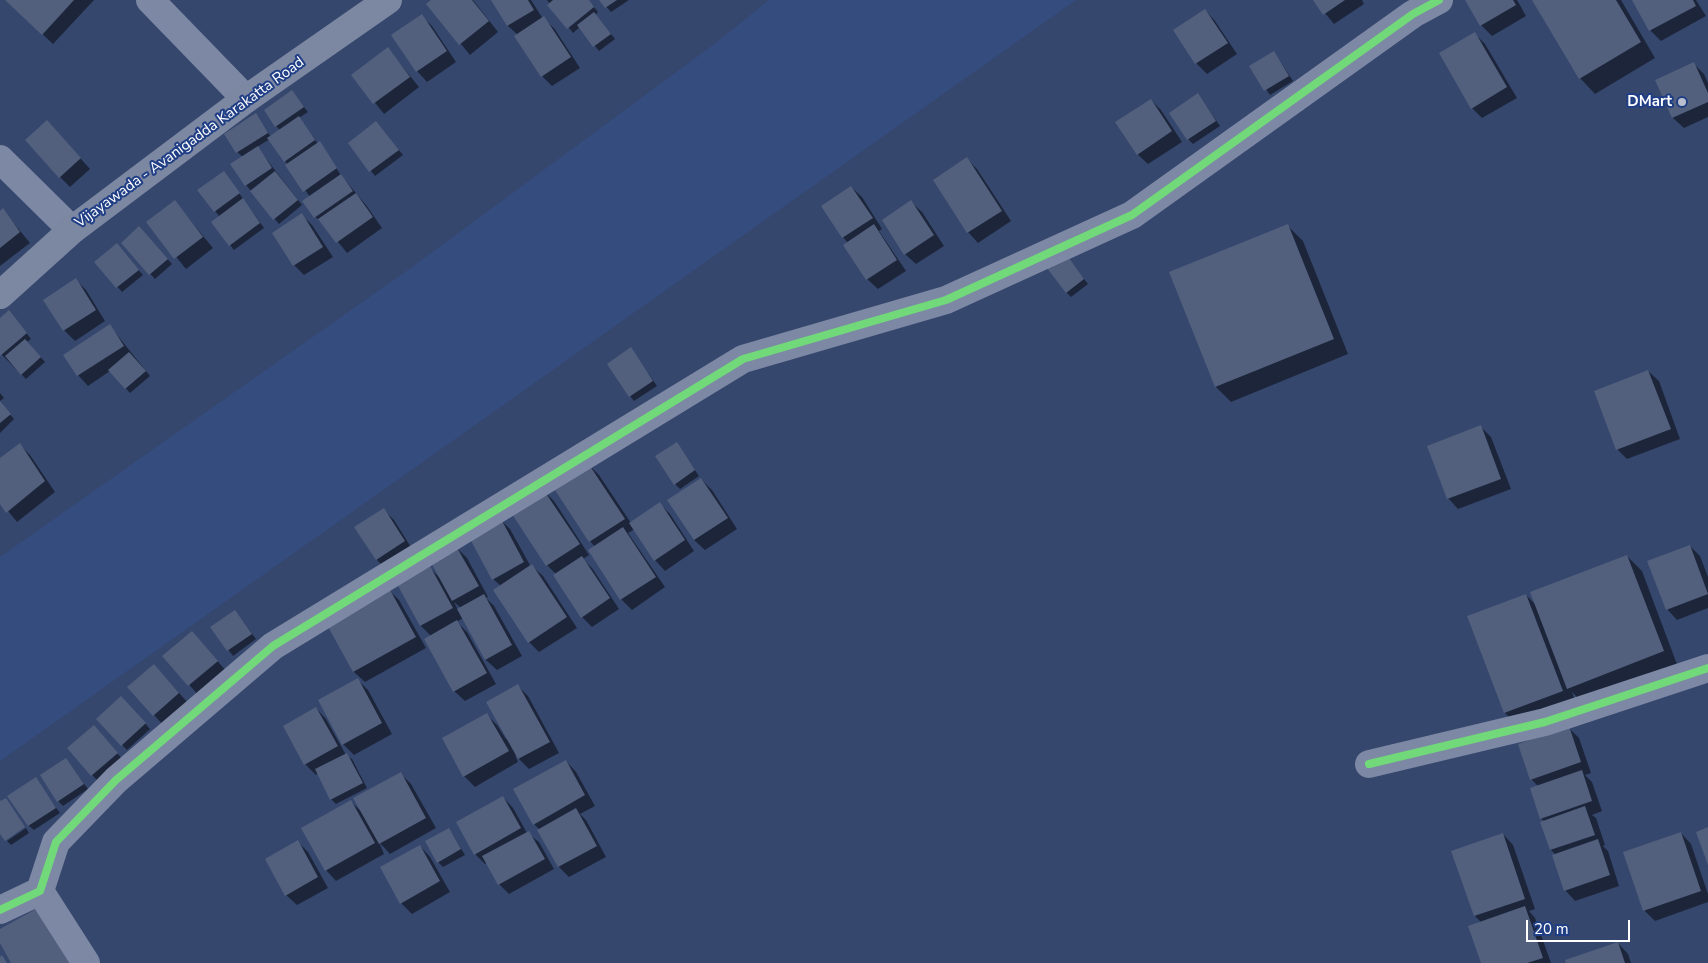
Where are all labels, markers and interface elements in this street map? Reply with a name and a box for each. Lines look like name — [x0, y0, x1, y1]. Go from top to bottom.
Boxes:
street label: Vijayawada - Avanigadda Karakatta Road — [72, 54, 308, 232]
place label: DMart — [1627, 93, 1672, 111]
marker: DMart — [1676, 96, 1688, 108]
scale bar — [1528, 910, 1632, 942]
text: 20 m — [1534, 919, 1569, 939]

